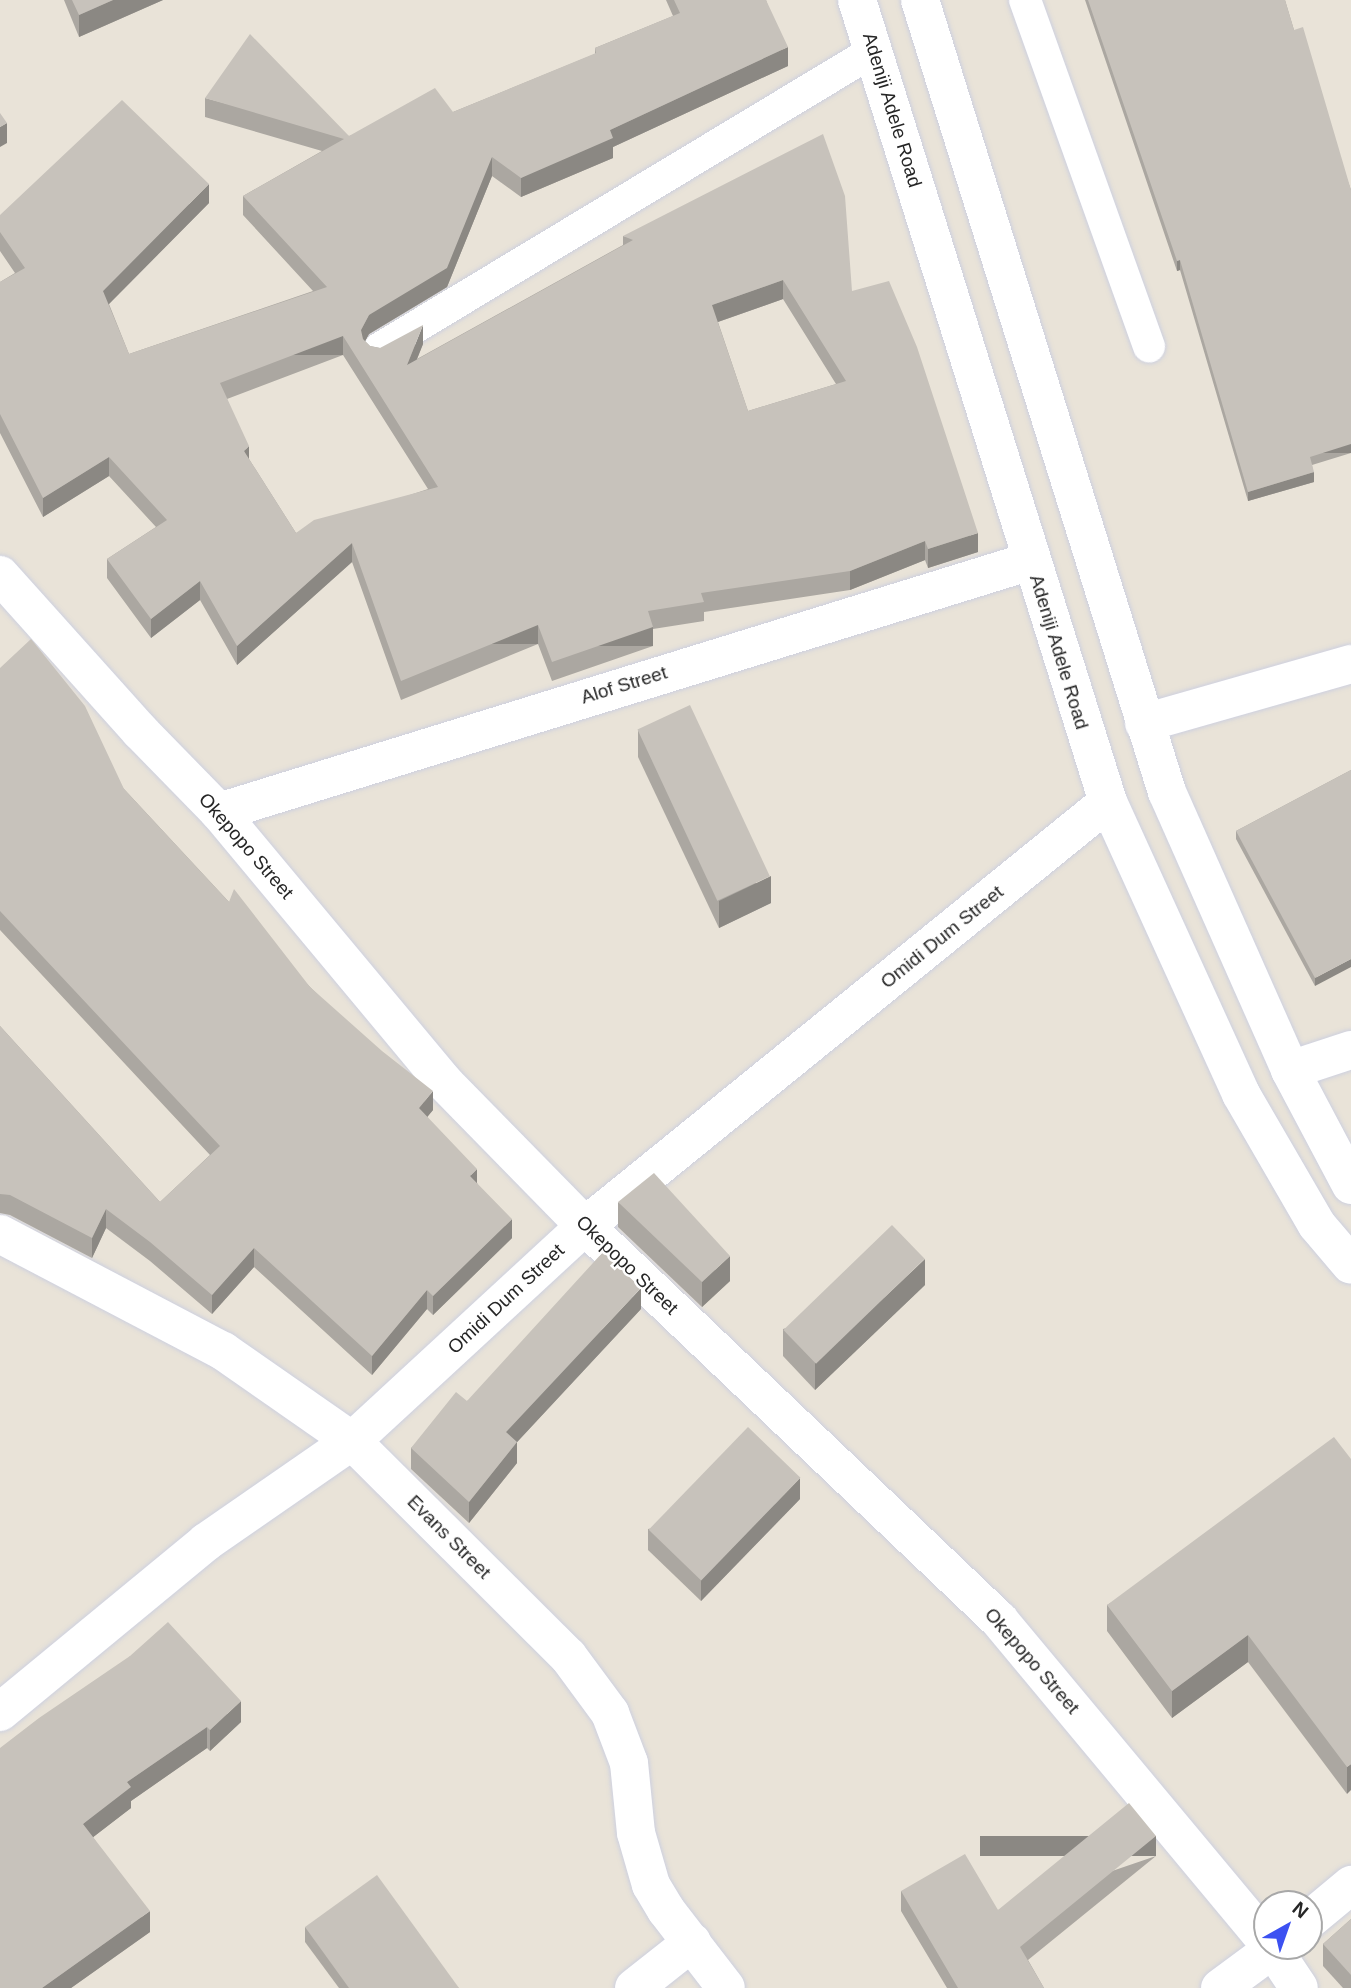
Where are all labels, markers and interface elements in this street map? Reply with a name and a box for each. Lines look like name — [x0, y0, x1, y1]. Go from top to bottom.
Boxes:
street label: Adeniji Adele Road — [857, 29, 927, 191]
street label: Adeniji Adele Road — [1024, 571, 1094, 733]
street label: Alof Street — [578, 661, 670, 709]
street label: Okepopo Street — [194, 788, 298, 904]
street label: Omidi Dum Street — [876, 881, 1008, 993]
street label: Okepopo Street — [571, 1211, 683, 1319]
street label: Omidi Dum Street — [443, 1239, 569, 1359]
street label: Evans Street — [402, 1490, 496, 1584]
street label: Okepopo Street — [980, 1603, 1084, 1719]
north arrow — [1253, 1890, 1323, 1960]
text: N — [1289, 1898, 1313, 1923]

